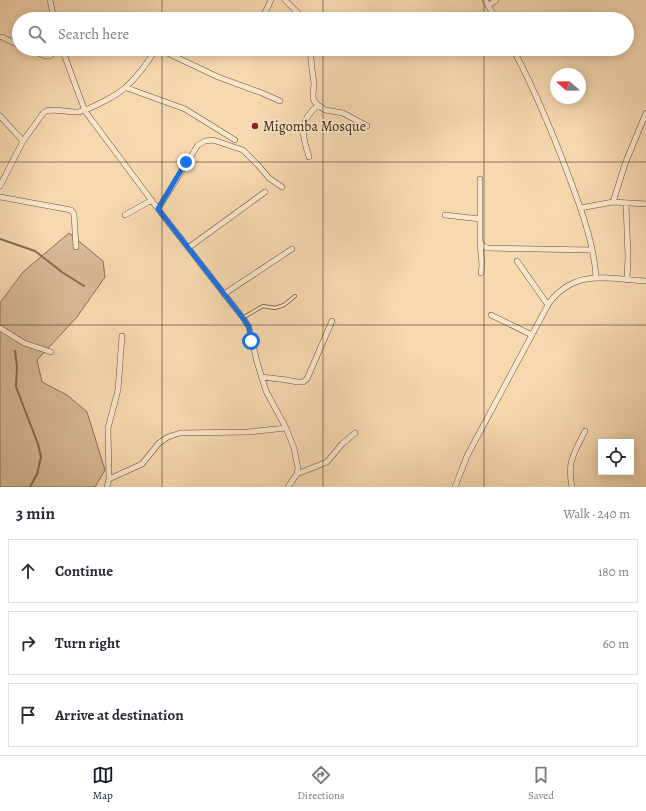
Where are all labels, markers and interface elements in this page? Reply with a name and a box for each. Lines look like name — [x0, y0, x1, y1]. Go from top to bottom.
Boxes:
search box — [12, 12, 634, 56]
icon: search — [26, 23, 48, 45]
text: Search here — [58, 24, 129, 44]
north arrow — [550, 68, 586, 104]
place label: Migomba Mosque — [263, 117, 366, 136]
marker: Migomba Mosque — [250, 121, 260, 131]
route end — [177, 153, 195, 171]
route start — [242, 332, 260, 350]
map controls — [598, 439, 634, 475]
button: locate — [598, 439, 634, 475]
text: 3 min — [16, 502, 55, 525]
text: Walk · 240 m — [563, 505, 630, 522]
icon: ahead — [17, 560, 39, 582]
text: Continue — [55, 561, 113, 581]
text: 180 m — [598, 563, 629, 580]
icon: right — [17, 632, 39, 654]
text: Turn right — [55, 633, 120, 653]
text: 60 m — [603, 635, 629, 652]
icon: arrive — [17, 704, 39, 726]
text: Arrive at destination — [55, 705, 184, 725]
tab: Map — [92, 764, 114, 803]
tab: Directions — [297, 764, 345, 803]
tab: Saved — [528, 764, 554, 803]

